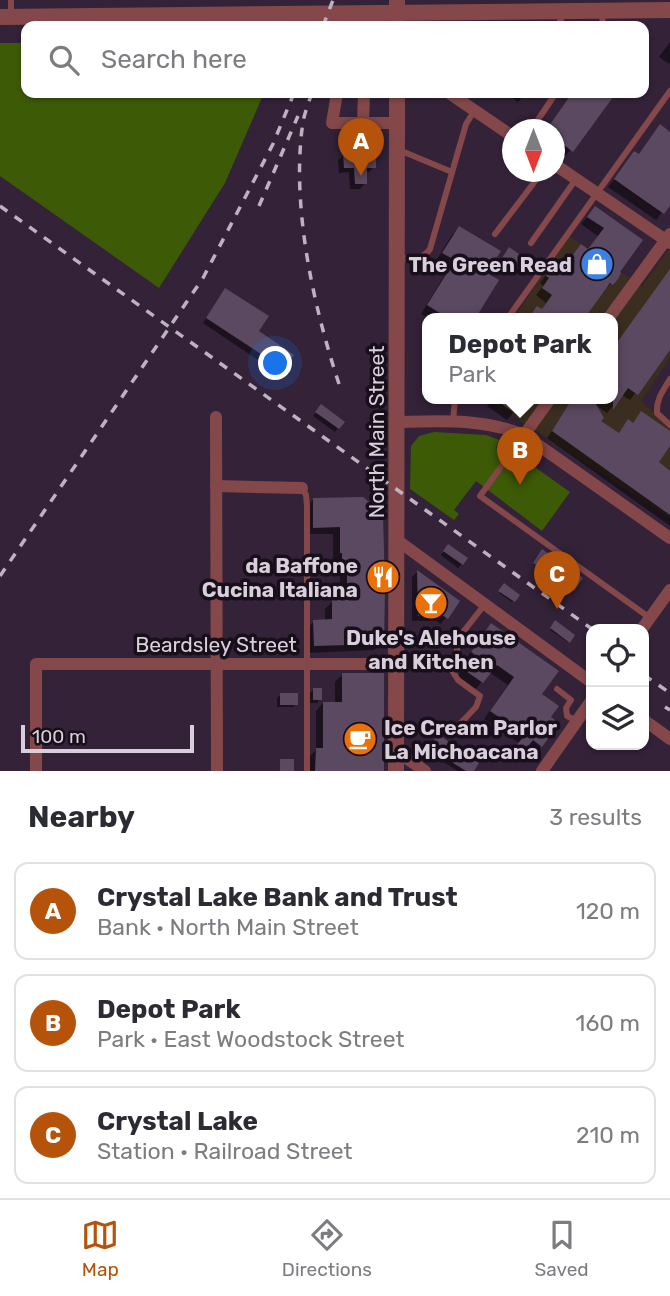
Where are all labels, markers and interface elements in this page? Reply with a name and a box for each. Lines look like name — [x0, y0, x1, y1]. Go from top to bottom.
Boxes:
search box — [21, 21, 649, 98]
icon: search — [45, 41, 83, 79]
text: Search here — [101, 44, 247, 75]
pin: A — [338, 118, 384, 176]
north arrow — [502, 119, 565, 182]
shop icon: The Green Read — [578, 245, 616, 283]
place label: The Green Read — [409, 252, 572, 277]
popup — [422, 313, 618, 404]
text: Depot Park — [448, 329, 592, 360]
your location — [258, 346, 292, 380]
street label: North Main Street — [364, 346, 389, 518]
text: Park — [448, 360, 496, 388]
pin: B — [497, 427, 543, 485]
pin: C — [534, 551, 580, 609]
place label: da Baffone Cucina Italiana — [202, 553, 358, 602]
restaurant icon: da Baffone Cucina Italiana — [364, 558, 402, 596]
bar icon: Duke's Alehouse and Kitchen — [412, 584, 450, 622]
map controls — [586, 624, 649, 750]
button: locate — [586, 624, 649, 687]
place label: Duke's Alehouse and Kitchen — [346, 625, 516, 674]
street label: Beardsley Street — [135, 632, 297, 657]
button: layers — [586, 687, 649, 750]
place label: Ice Cream Parlor La Michoacana — [384, 715, 558, 764]
cafe icon: Ice Cream Parlor La Michoacana — [341, 720, 379, 758]
scale bar — [21, 722, 194, 754]
text: 100 m — [32, 725, 86, 748]
text: Nearby — [28, 799, 135, 835]
text: 3 results — [549, 803, 642, 831]
text: Crystal Lake Bank and Trust — [97, 882, 458, 913]
text: A — [45, 897, 61, 925]
text: 120 m — [576, 897, 640, 925]
text: Bank · North Main Street — [97, 913, 359, 941]
text: Depot Park — [97, 994, 241, 1025]
text: B — [45, 1009, 61, 1037]
text: 160 m — [576, 1009, 640, 1037]
text: Park · East Woodstock Street — [97, 1025, 405, 1053]
text: Crystal Lake — [97, 1106, 258, 1137]
text: C — [45, 1121, 61, 1149]
text: 210 m — [576, 1121, 640, 1149]
text: Station · Railroad Street — [97, 1137, 353, 1165]
tab: Map — [81, 1216, 119, 1281]
tab: Directions — [282, 1216, 372, 1281]
tab: Saved — [534, 1216, 589, 1281]

